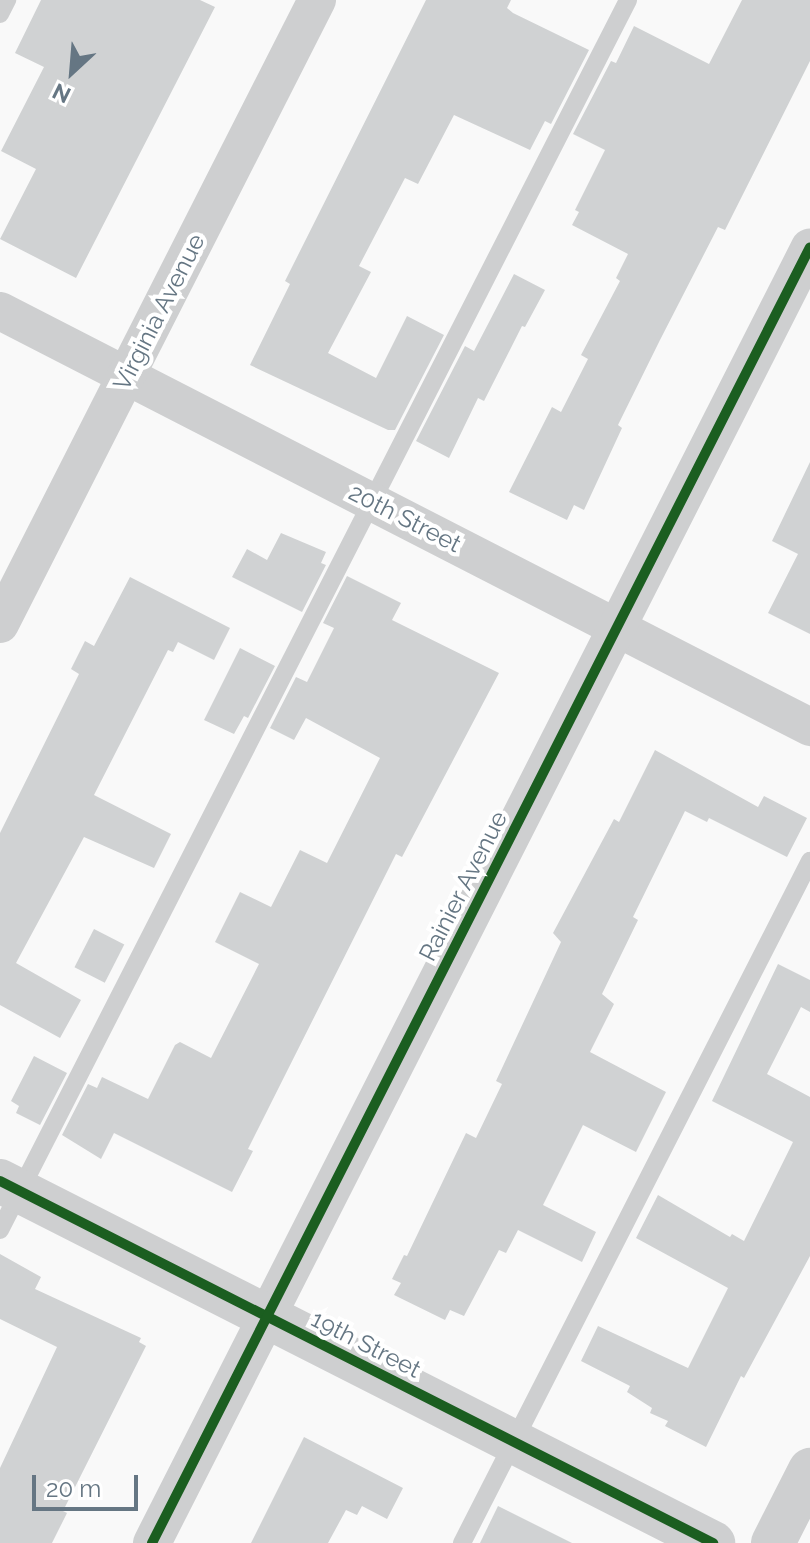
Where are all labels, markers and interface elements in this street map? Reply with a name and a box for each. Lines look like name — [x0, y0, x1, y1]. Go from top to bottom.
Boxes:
north arrow — [32, 32, 112, 112]
text: N — [48, 78, 75, 109]
street label: Virginia Avenue — [107, 229, 211, 395]
street label: 20th Street — [344, 478, 466, 558]
street label: Rainier Avenue — [413, 806, 513, 966]
street label: 19th Street — [306, 1304, 426, 1384]
scale bar — [36, 1459, 142, 1509]
text: 20 m — [46, 1474, 101, 1503]

